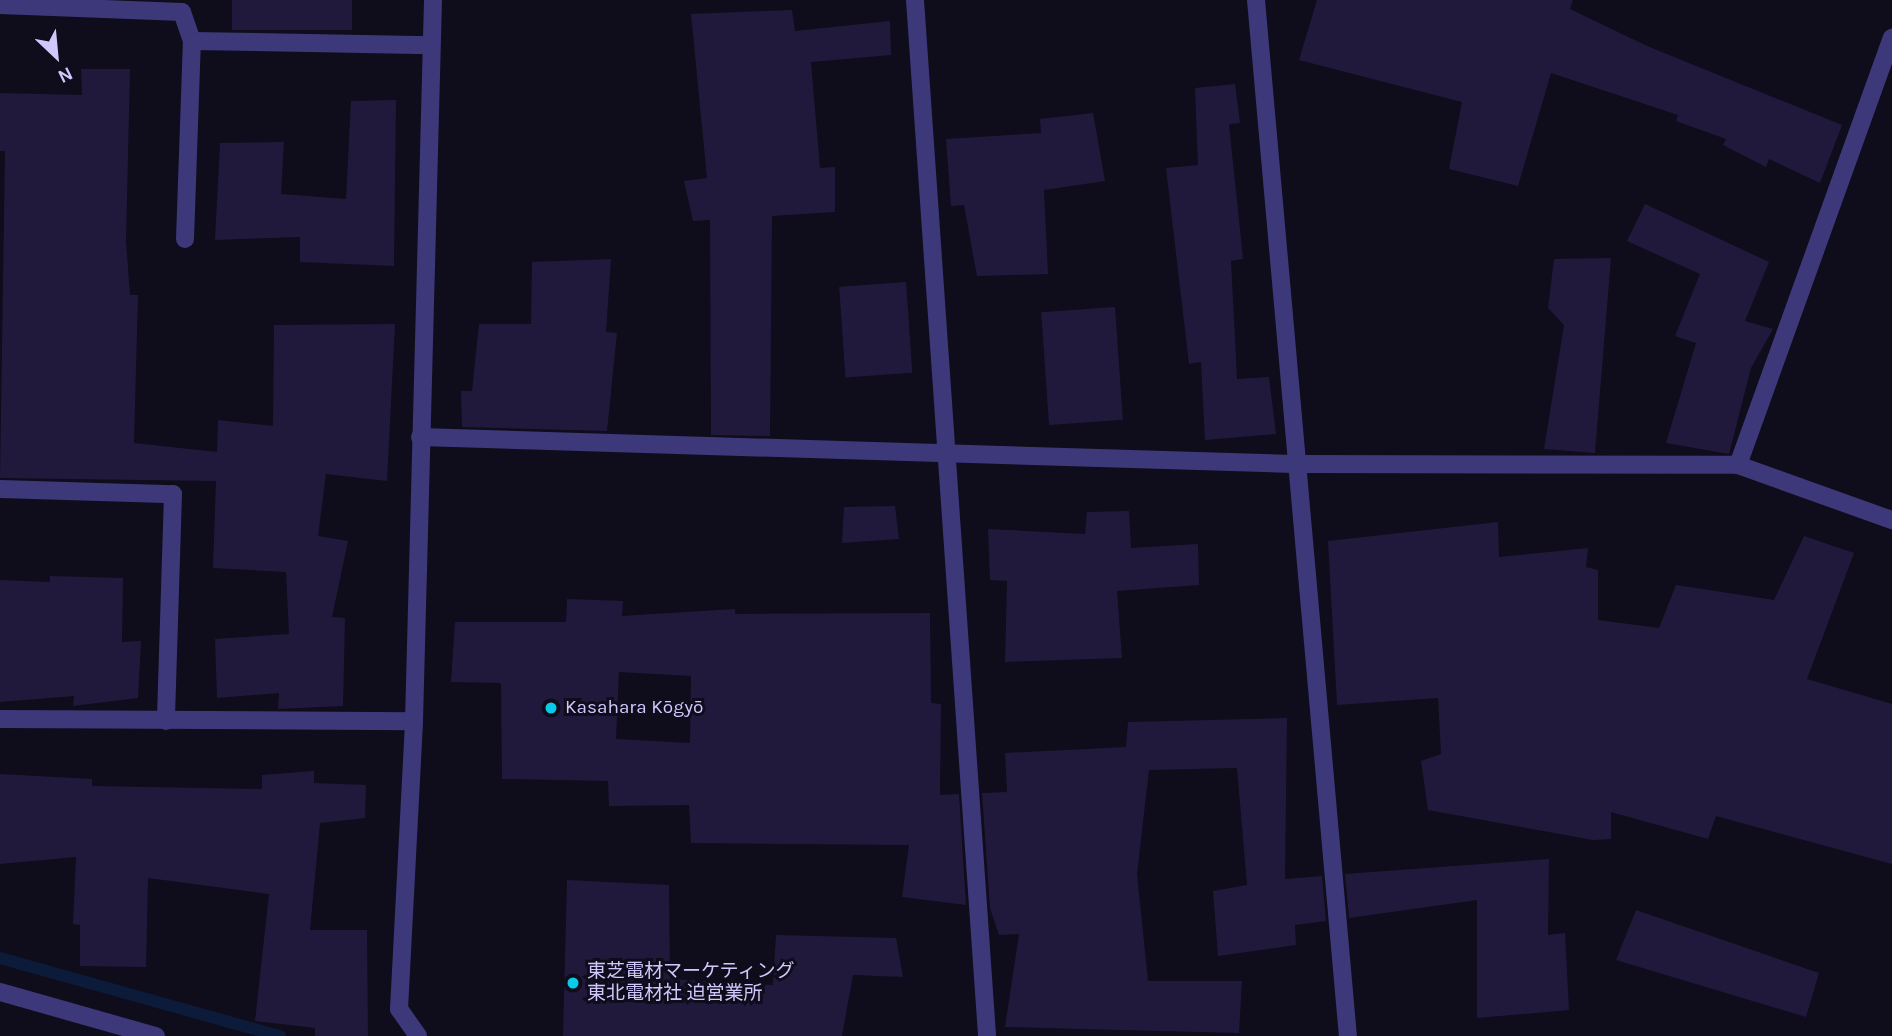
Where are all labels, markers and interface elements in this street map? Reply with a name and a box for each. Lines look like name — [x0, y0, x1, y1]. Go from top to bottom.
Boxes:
north arrow — [21, 21, 91, 91]
text: N — [54, 62, 76, 88]
place label: Kasahara Kōgyō — [565, 697, 703, 719]
marker: Kasahara Kōgyō — [543, 700, 559, 716]
place label: 東芝電材マーケティング 東北電材社 迫営業所 — [587, 961, 796, 1005]
marker: 東芝電材マーケティング 東北電材社 迫営業所 — [565, 975, 581, 991]

